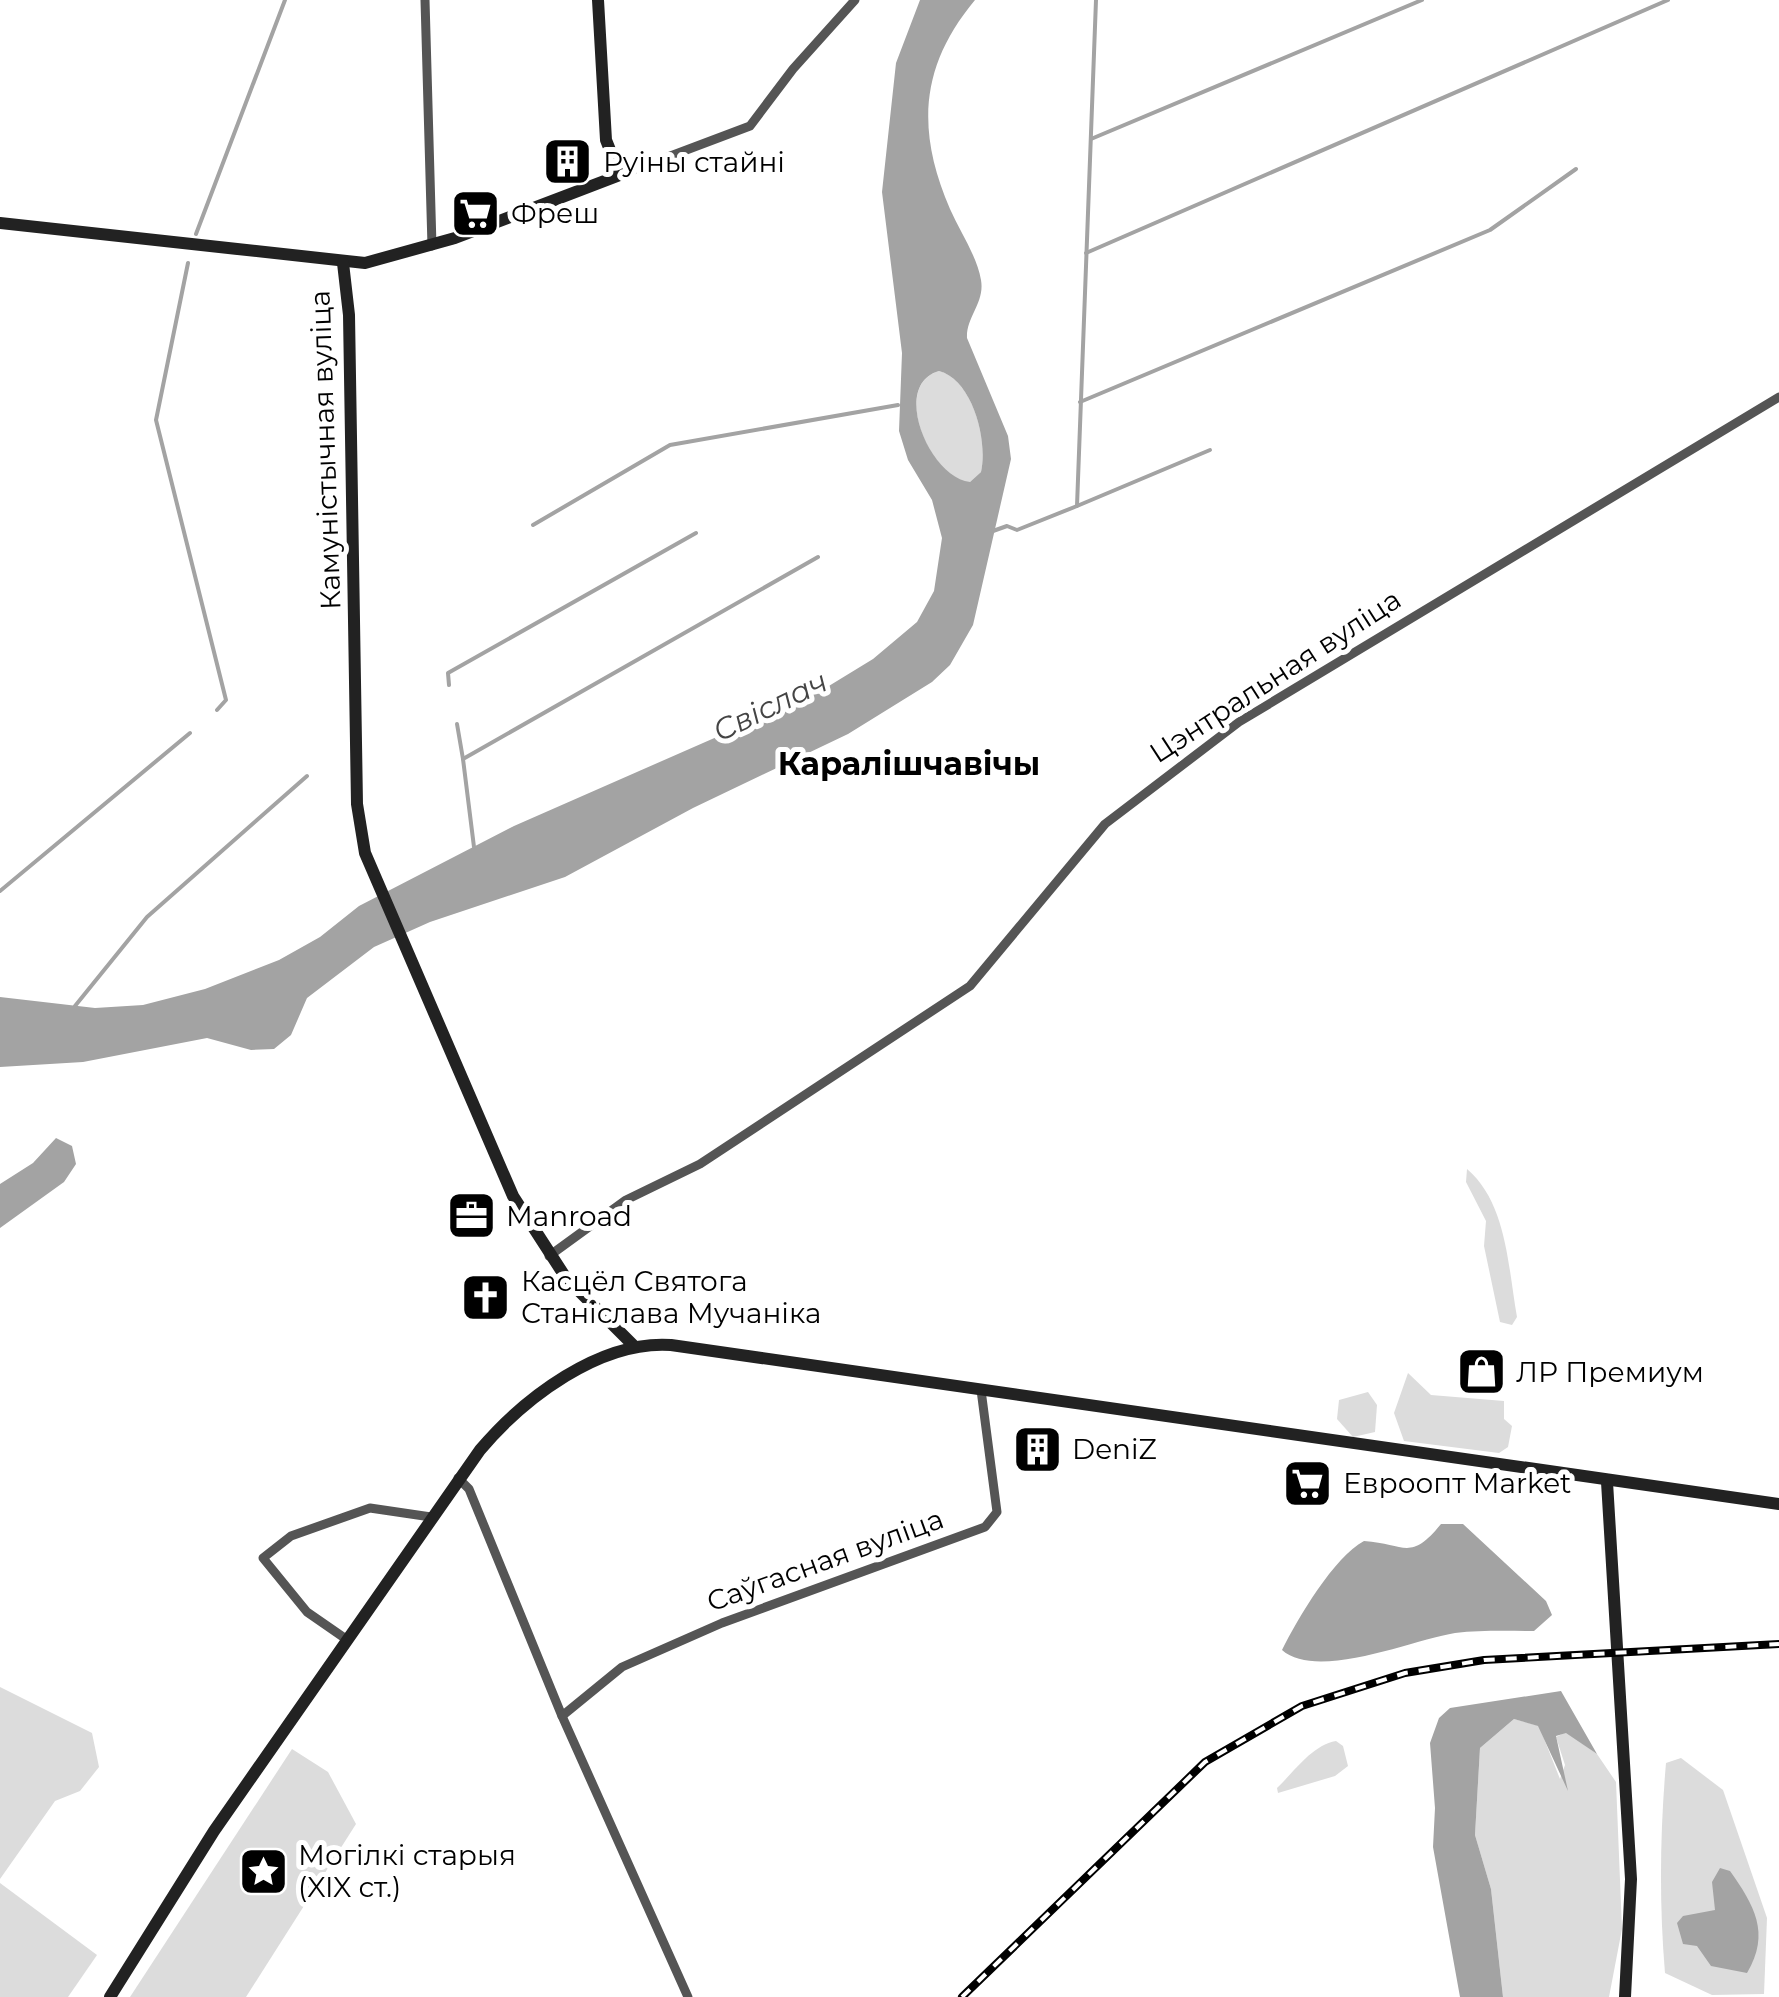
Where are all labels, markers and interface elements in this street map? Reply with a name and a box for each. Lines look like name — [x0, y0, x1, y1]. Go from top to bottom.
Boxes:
building icon: Руіны стайні — [542, 136, 594, 188]
place label: Руіны стайні — [603, 145, 785, 179]
supermarket icon: Фреш — [450, 187, 502, 239]
place label: Фреш — [511, 196, 599, 230]
street label: Камуністычная вуліца — [302, 290, 348, 610]
street label: Цэнтральная вуліца — [1143, 582, 1407, 770]
water label: Свіслач — [707, 662, 833, 750]
district label: Каралішчавічы — [778, 744, 1040, 783]
office icon: Manroad — [445, 1190, 497, 1242]
place label: Manroad — [506, 1199, 632, 1233]
place label: Касцёл Святога Станіслава Мучаніка — [521, 1264, 821, 1330]
church icon: Касцёл Святога Станіслава Мучаніка — [460, 1271, 512, 1323]
shop icon: ЛР Премиум — [1455, 1346, 1507, 1398]
place label: ЛР Премиум — [1516, 1355, 1704, 1389]
building icon: DeniZ — [1011, 1423, 1063, 1475]
place label: DeniZ — [1072, 1432, 1157, 1466]
supermarket icon: Евроопт Market — [1282, 1457, 1334, 1509]
place label: Евроопт Market — [1343, 1466, 1571, 1500]
street label: Саўгасная вуліца — [702, 1501, 948, 1619]
place label: Могілкі старыя (XIX ст.) — [298, 1838, 516, 1904]
place icon: Могілкі старыя (XIX ст.) — [237, 1845, 289, 1897]

